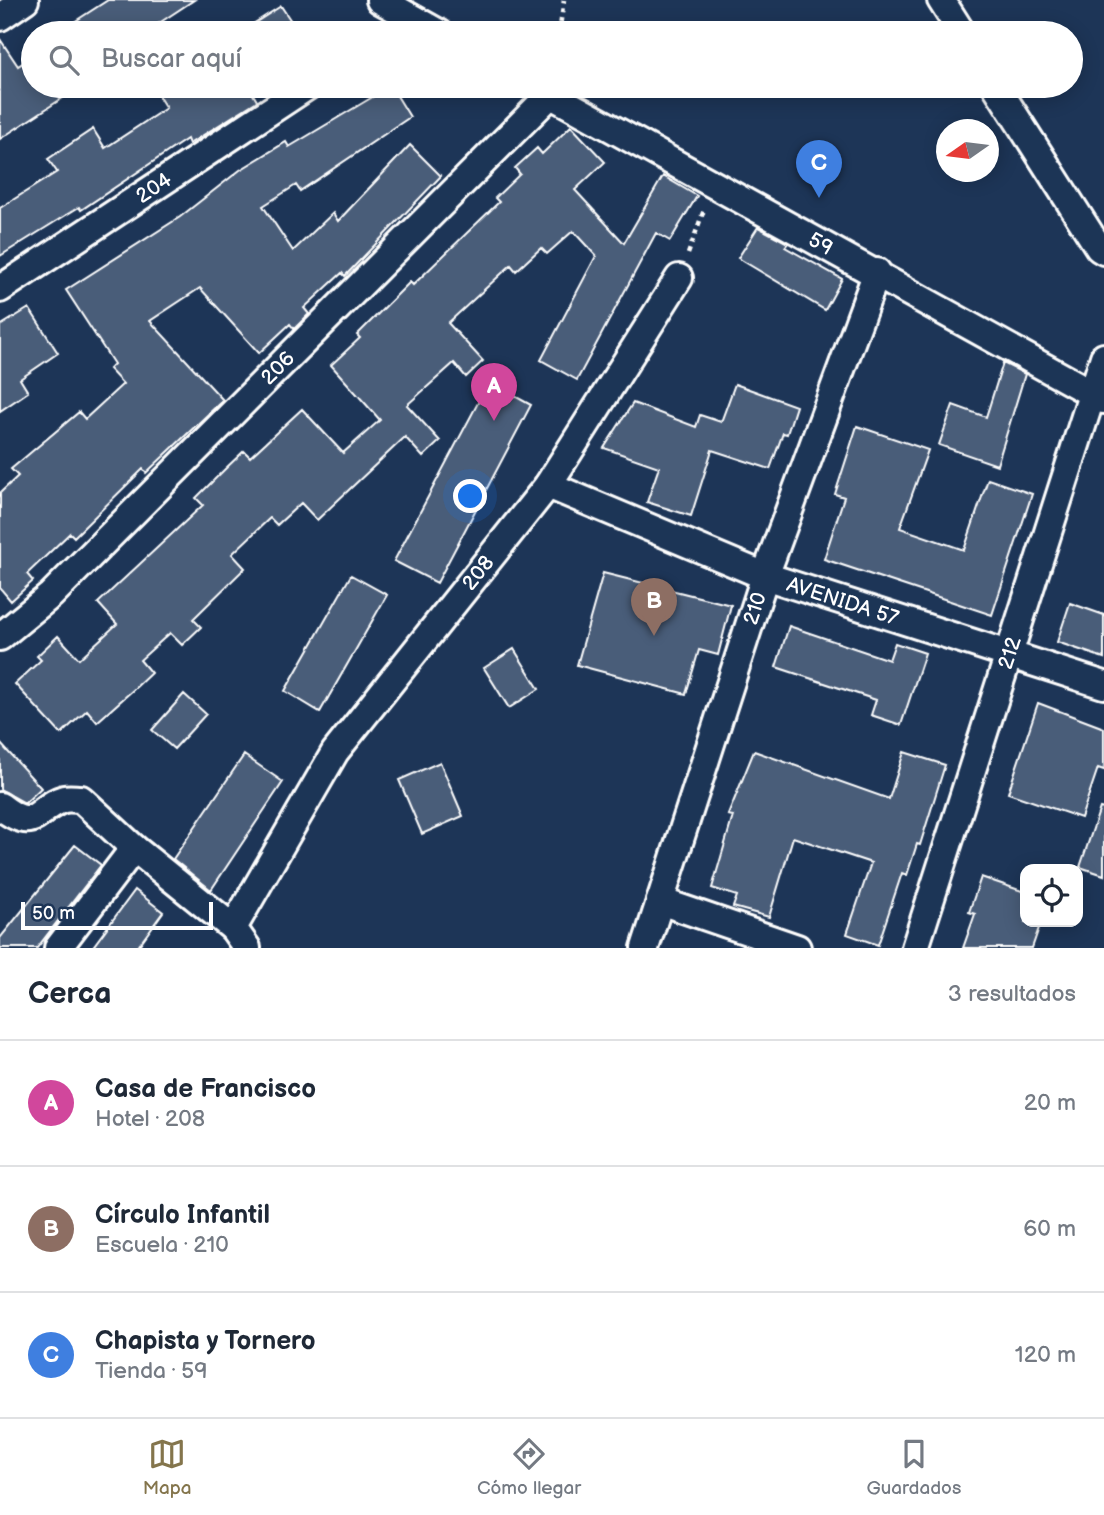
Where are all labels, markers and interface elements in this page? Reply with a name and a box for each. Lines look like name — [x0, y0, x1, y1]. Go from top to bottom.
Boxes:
search box — [21, 21, 1083, 98]
icon: search — [45, 41, 83, 79]
text: Buscar aquí — [101, 44, 242, 75]
north arrow — [936, 119, 999, 182]
pin: C — [796, 140, 842, 198]
street label: 204 — [131, 167, 177, 209]
street label: 59 — [804, 227, 837, 261]
street label: 206 — [256, 346, 300, 390]
pin: A — [471, 363, 517, 421]
your location — [453, 479, 487, 513]
street label: 208 — [457, 551, 500, 595]
street label: AVENIDA 57 — [784, 572, 902, 631]
pin: B — [631, 578, 677, 636]
street label: 210 — [738, 589, 772, 628]
street label: 212 — [993, 633, 1027, 672]
map controls — [1020, 864, 1083, 927]
button: locate — [1020, 864, 1083, 927]
scale bar — [21, 899, 214, 931]
text: 50 m — [32, 902, 75, 925]
text: Cerca — [28, 976, 111, 1012]
text: 3 resultados — [948, 980, 1076, 1008]
text: Casa de Francisco — [95, 1074, 316, 1105]
text: A — [44, 1089, 58, 1117]
text: 20 m — [1024, 1089, 1076, 1117]
text: Hotel · 208 — [95, 1105, 205, 1133]
text: Círculo Infantil — [95, 1200, 270, 1231]
text: B — [43, 1215, 59, 1243]
text: 60 m — [1023, 1215, 1076, 1243]
text: Escuela · 210 — [95, 1231, 229, 1259]
text: Chapista y Tornero — [95, 1326, 316, 1357]
text: C — [43, 1341, 59, 1369]
text: 120 m — [1015, 1341, 1076, 1369]
text: Tienda · 59 — [95, 1357, 208, 1385]
tab: Mapa — [143, 1435, 192, 1500]
tab: Cómo llegar — [477, 1435, 581, 1500]
tab: Guardados — [867, 1435, 961, 1500]

